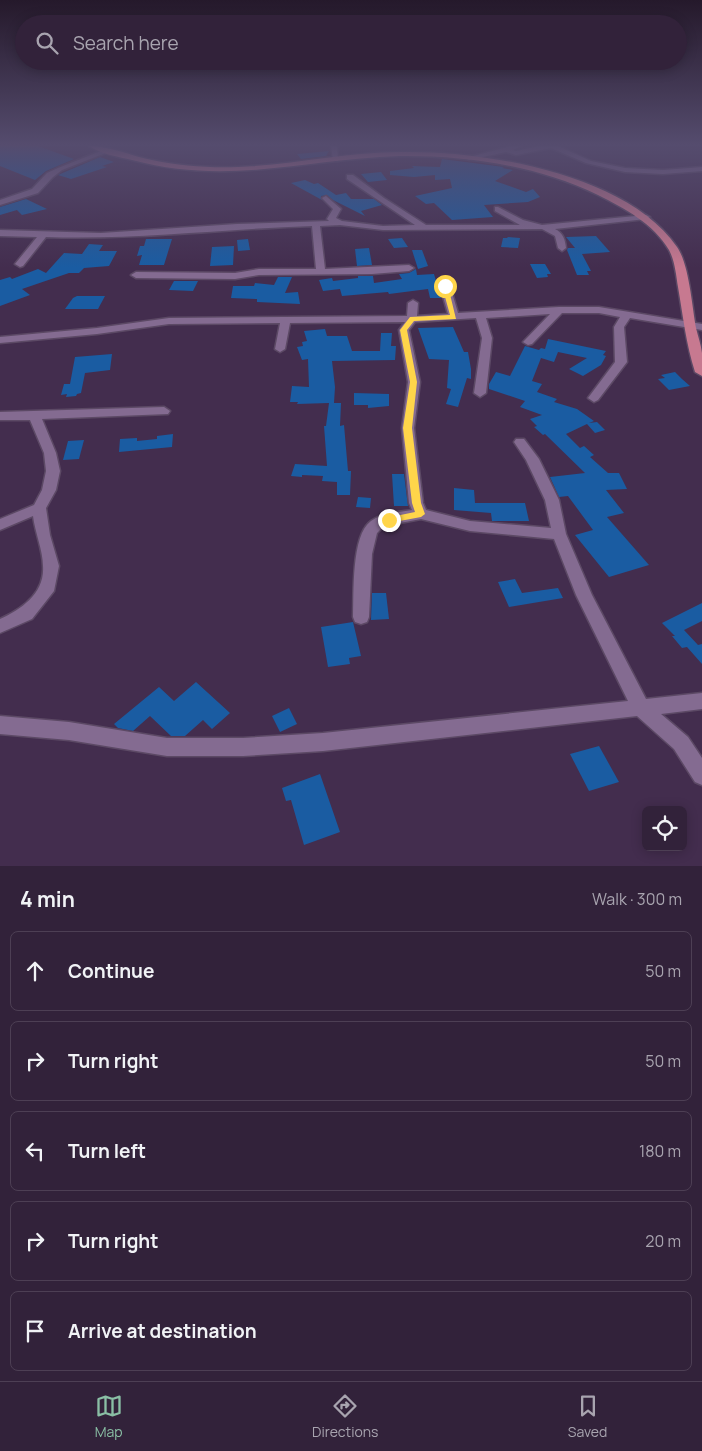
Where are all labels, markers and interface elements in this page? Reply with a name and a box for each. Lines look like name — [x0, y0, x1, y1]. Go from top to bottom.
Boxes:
search box — [15, 15, 687, 70]
icon: search — [33, 29, 61, 57]
text: Search here — [73, 30, 179, 56]
route start — [434, 275, 457, 298]
route end — [378, 509, 401, 532]
map controls — [642, 806, 687, 851]
button: locate — [642, 806, 687, 851]
text: 4 min — [20, 885, 75, 913]
text: Walk · 300 m — [592, 888, 682, 910]
icon: ahead — [21, 957, 49, 985]
text: Continue — [68, 958, 154, 984]
text: 50 m — [645, 960, 681, 982]
icon: right — [21, 1047, 49, 1075]
text: Turn right — [68, 1048, 158, 1074]
text: 50 m — [645, 1050, 681, 1072]
icon: left — [21, 1137, 49, 1165]
text: Turn left — [68, 1138, 146, 1164]
text: 180 m — [639, 1140, 681, 1162]
icon: right — [21, 1227, 49, 1255]
text: Turn right — [68, 1228, 158, 1254]
text: 20 m — [645, 1230, 681, 1252]
icon: arrive — [21, 1317, 49, 1345]
text: Arrive at destination — [68, 1318, 257, 1344]
tab: Map — [95, 1392, 123, 1441]
tab: Directions — [312, 1392, 378, 1441]
tab: Saved — [568, 1392, 607, 1441]

